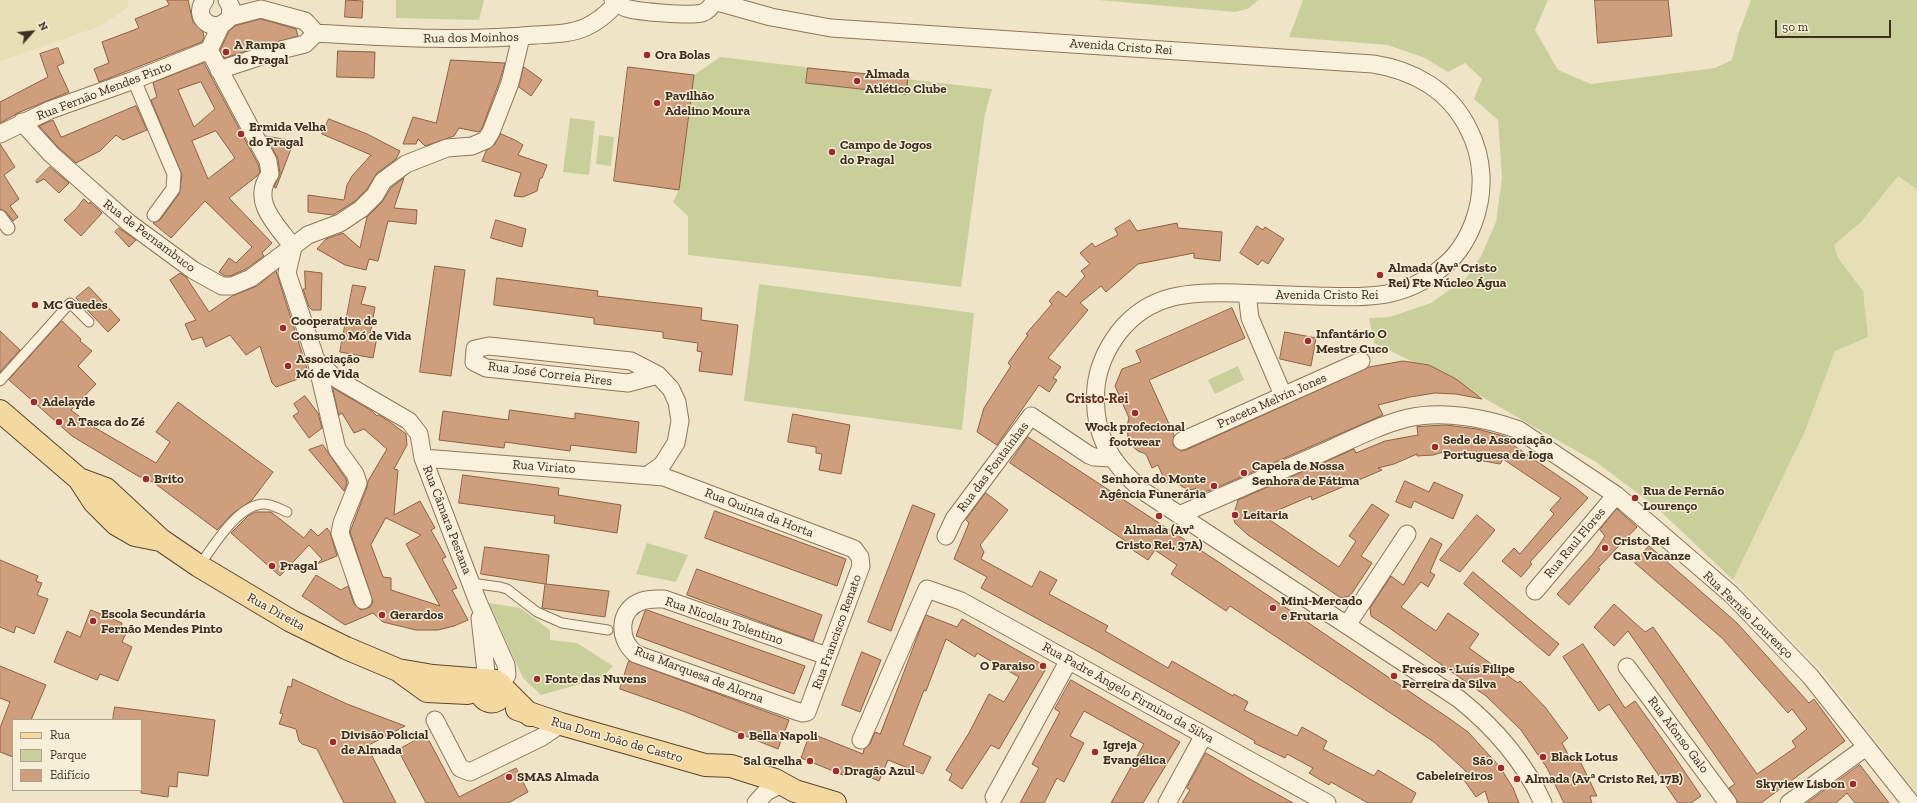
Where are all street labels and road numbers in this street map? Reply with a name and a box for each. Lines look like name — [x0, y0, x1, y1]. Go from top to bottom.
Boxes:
street label: Rua dos Moinhos — [423, 29, 519, 47]
street label: Avenida Cristo Rei — [1069, 36, 1173, 58]
street label: Rua Fernão Mendes Pinto — [34, 58, 174, 124]
street label: Rua de Pernambuco — [100, 196, 198, 276]
street label: Avenida Cristo Rei — [1275, 287, 1379, 303]
street label: Rua José Correia Pires — [487, 359, 613, 389]
street label: Praceta Melvin Jones — [1215, 370, 1329, 432]
street label: Rua das Fontaínhas — [954, 419, 1032, 515]
street label: Rua Viriato — [512, 457, 576, 477]
street label: Rua Câmara Pestana — [419, 463, 475, 577]
street label: Rua Quinta da Horta — [702, 485, 816, 541]
street label: Rua Raul Flores — [1541, 505, 1609, 581]
street label: Rua Fernão Lourenço — [1700, 568, 1796, 662]
street label: Rua Francisco Renato — [809, 572, 865, 692]
street label: Rua Direita — [244, 590, 308, 634]
street label: Rua Nicolau Tolentino — [663, 593, 785, 649]
street label: Rua Padre Ângelo Firmino da Silva — [1040, 639, 1216, 747]
street label: Rua Marquesa de Alorna — [632, 643, 766, 707]
street label: Rua Afonso Galo — [1644, 694, 1712, 776]
street label: Rua Dom João de Castro — [549, 714, 685, 766]

